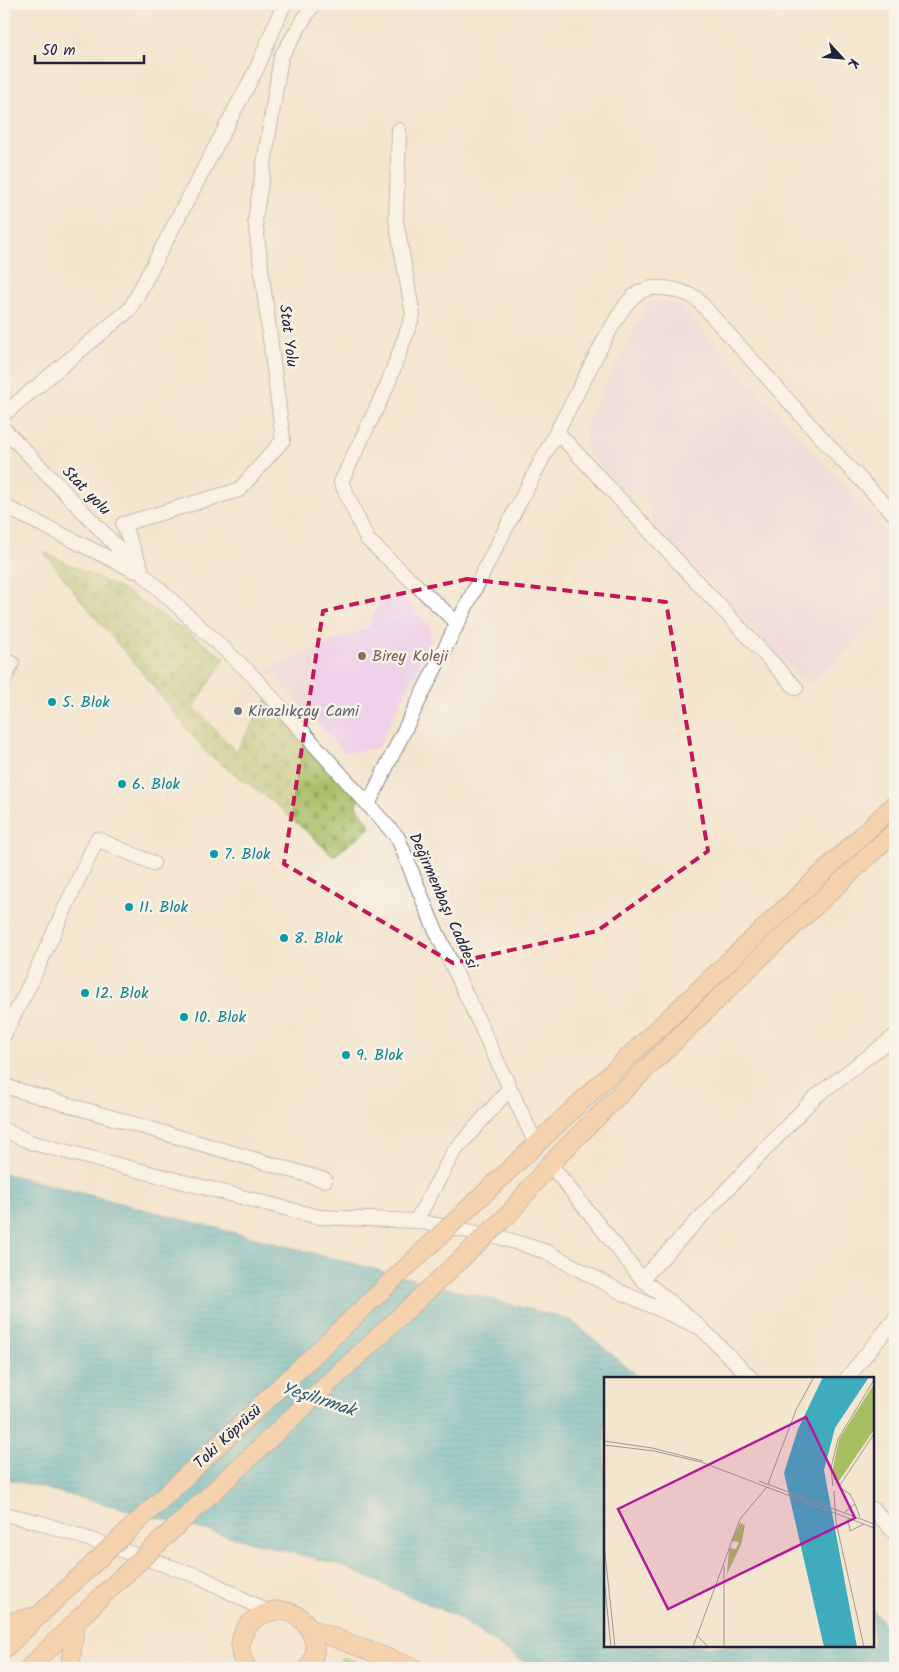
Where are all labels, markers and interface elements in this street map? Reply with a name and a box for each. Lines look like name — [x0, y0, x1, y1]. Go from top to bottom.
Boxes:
scale bar — [35, 32, 144, 64]
north arrow — [816, 32, 866, 82]
text: 50 m — [42, 39, 76, 63]
text: K — [841, 55, 865, 72]
street label: Stat Yolu — [272, 303, 304, 369]
street label: Stat yolu — [56, 460, 116, 522]
place label: Birey Koleji — [372, 644, 449, 669]
marker: Birey Koleji — [356, 650, 368, 662]
place label: 5. Blok — [62, 690, 110, 715]
marker: 5. Blok — [46, 696, 58, 708]
place label: Kirazlıkçay Cami — [248, 699, 360, 724]
marker: Kirazlıkçay Cami — [232, 705, 244, 717]
place label: 6. Blok — [132, 772, 180, 797]
marker: 6. Blok — [116, 778, 128, 790]
street label: Değirmenbaşı Caddesi — [402, 829, 485, 974]
place label: 7. Blok — [224, 842, 271, 867]
marker: 7. Blok — [208, 848, 220, 860]
place label: 11. Blok — [139, 895, 189, 920]
marker: 11. Blok — [123, 901, 135, 913]
place label: 8. Blok — [294, 926, 343, 951]
marker: 8. Blok — [278, 932, 290, 944]
place label: 12. Blok — [95, 981, 149, 1006]
marker: 12. Blok — [79, 987, 91, 999]
place label: 10. Blok — [194, 1005, 247, 1030]
marker: 10. Blok — [178, 1011, 190, 1023]
place label: 9. Blok — [356, 1043, 403, 1068]
marker: 9. Blok — [340, 1049, 352, 1061]
water label: Yeşilırmak — [277, 1374, 361, 1426]
inset map — [604, 1377, 874, 1647]
street label: Toki Köprüsü — [188, 1399, 268, 1475]

